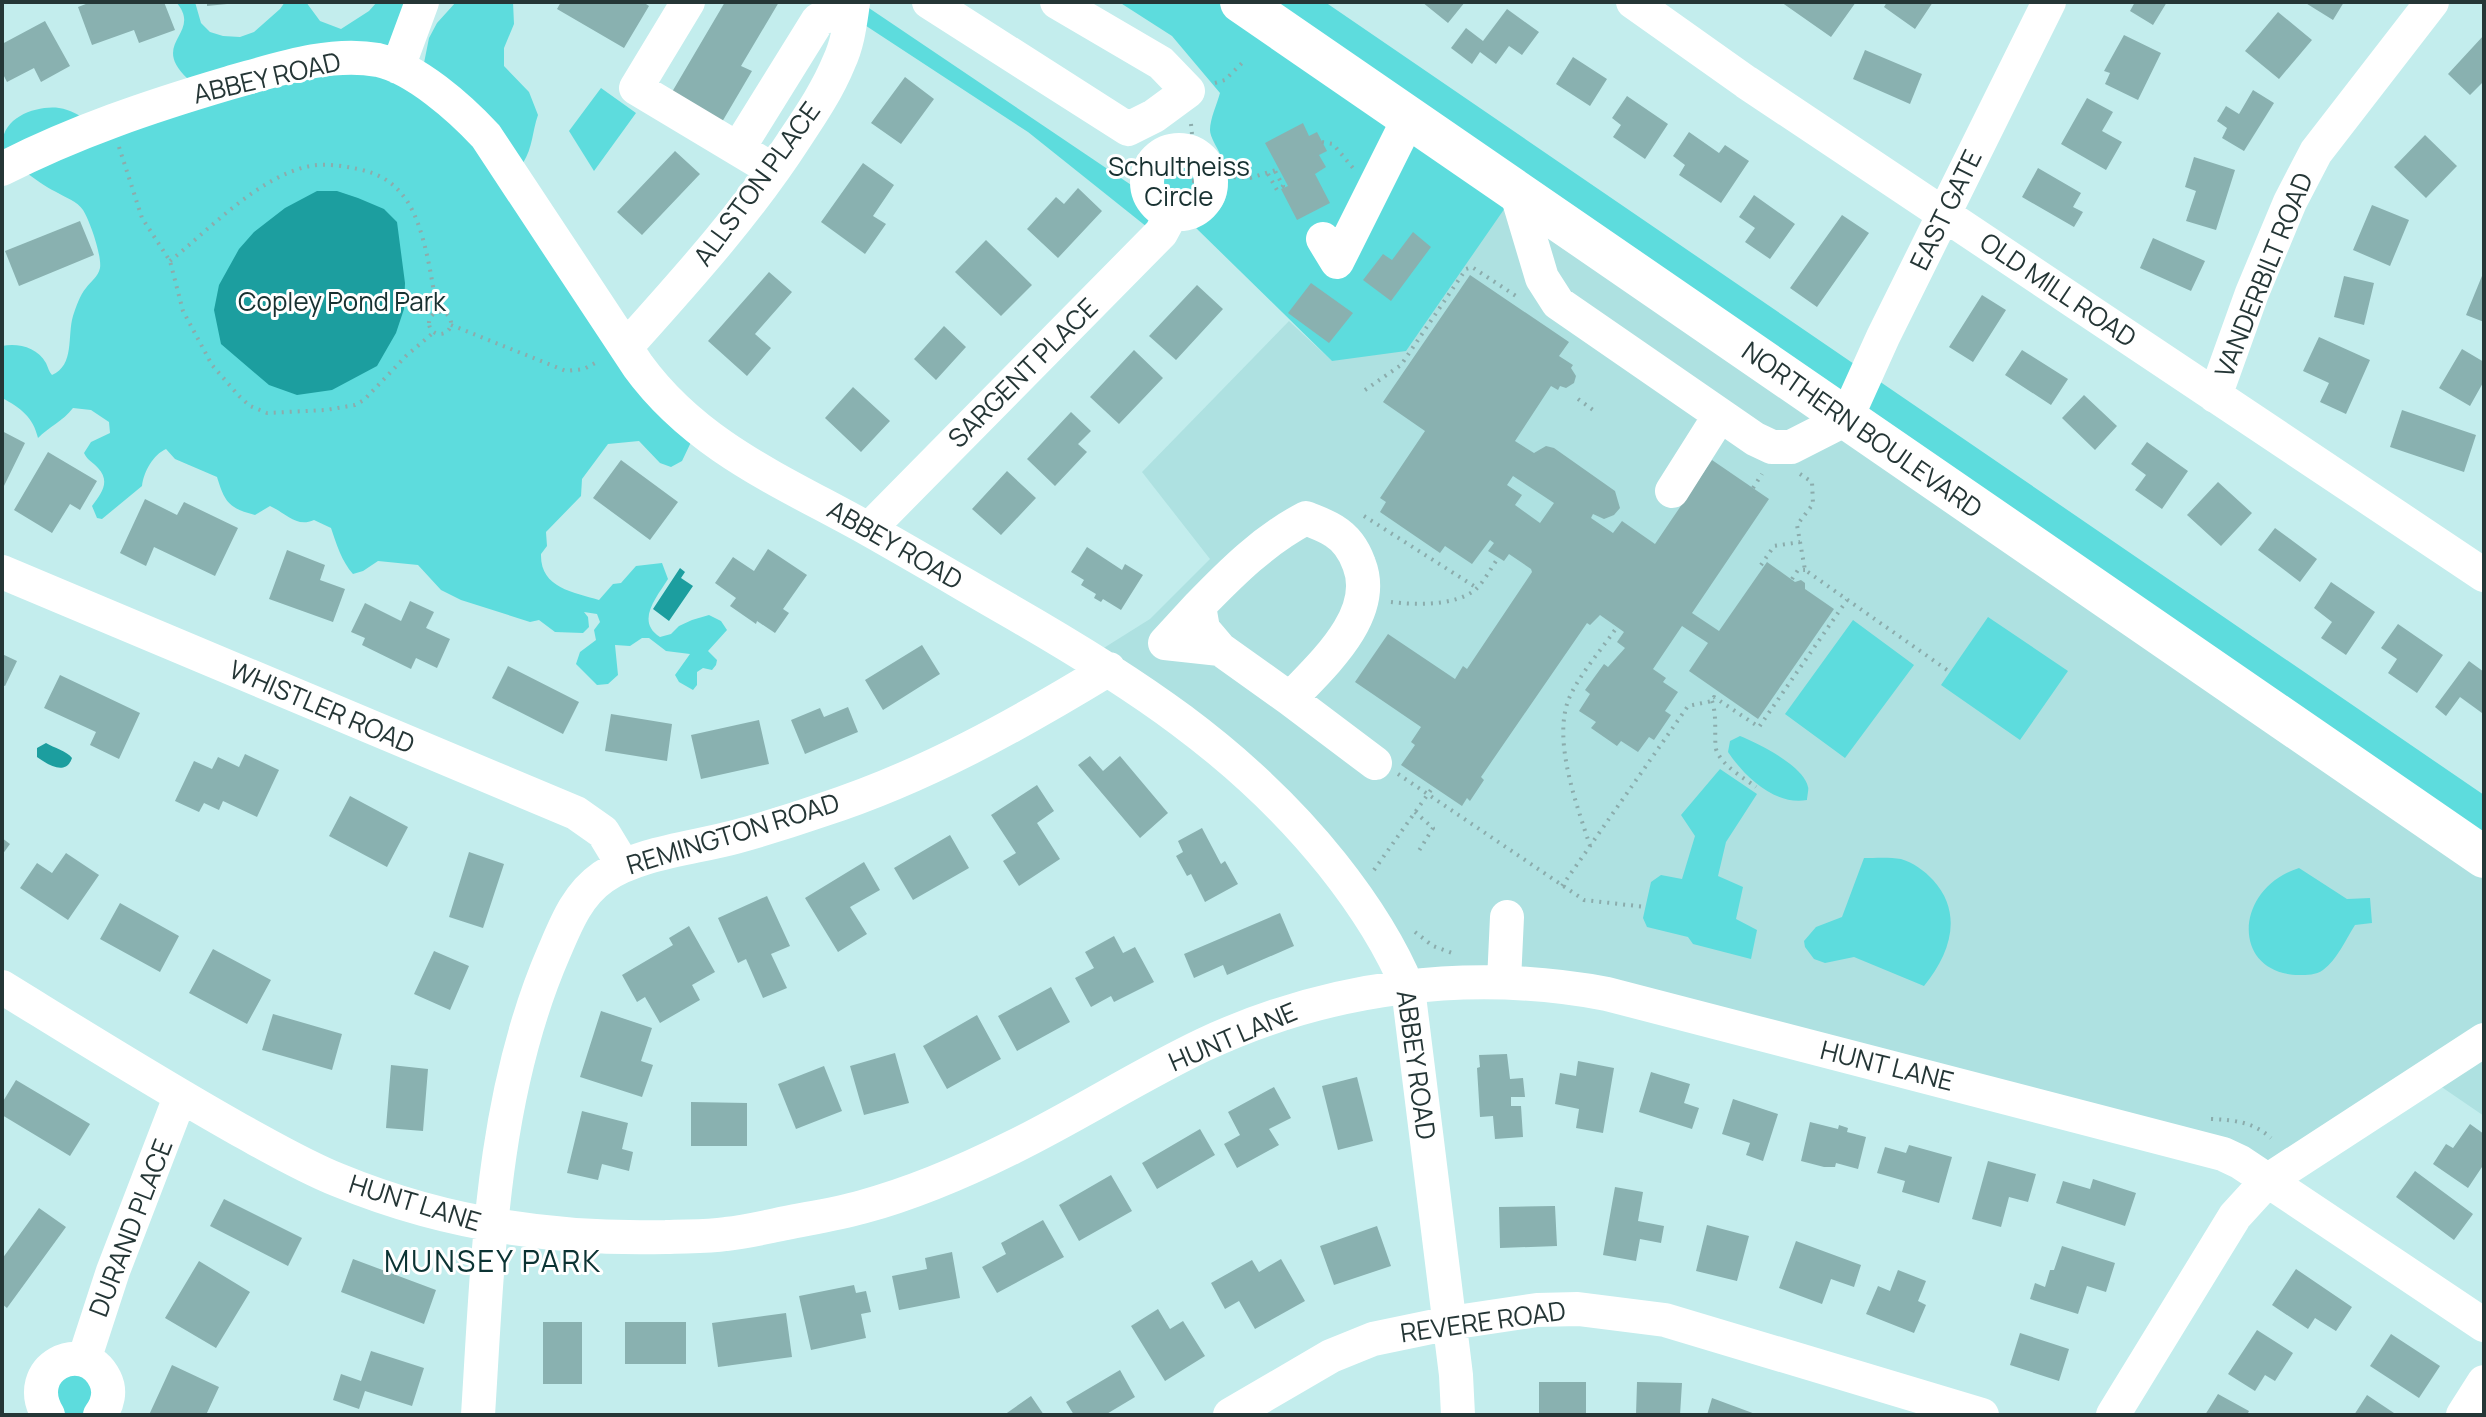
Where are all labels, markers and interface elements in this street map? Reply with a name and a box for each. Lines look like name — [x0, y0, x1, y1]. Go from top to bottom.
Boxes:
street label: ABBEY ROAD — [189, 43, 344, 111]
street label: ALLSTON PLACE — [684, 94, 828, 273]
street label: EAST GATE — [1900, 143, 1990, 276]
park label: Schultheiss Circle — [1108, 148, 1250, 214]
street label: VANDERBILT ROAD — [2206, 167, 2321, 382]
street label: OLD MILL ROAD — [1973, 223, 2144, 355]
park label: Copley Pond Park — [238, 283, 447, 319]
street label: SARGENT PLACE — [940, 290, 1105, 455]
street label: NORTHERN BOULEVARD — [1735, 332, 1990, 526]
street label: ABBEY ROAD — [821, 491, 970, 597]
street label: WHISTLER ROAD — [224, 651, 421, 761]
street label: REMINGTON ROAD — [622, 784, 843, 883]
street label: ABBEY ROAD — [1389, 988, 1445, 1142]
street label: HUNT LANE — [1163, 993, 1302, 1079]
street label: HUNT LANE — [1817, 1031, 1958, 1099]
street label: DURAND PLACE — [80, 1134, 180, 1322]
street label: HUNT LANE — [345, 1165, 486, 1239]
district label: MUNSEY PARK — [384, 1240, 602, 1281]
street label: REVERE ROAD — [1398, 1292, 1568, 1350]

